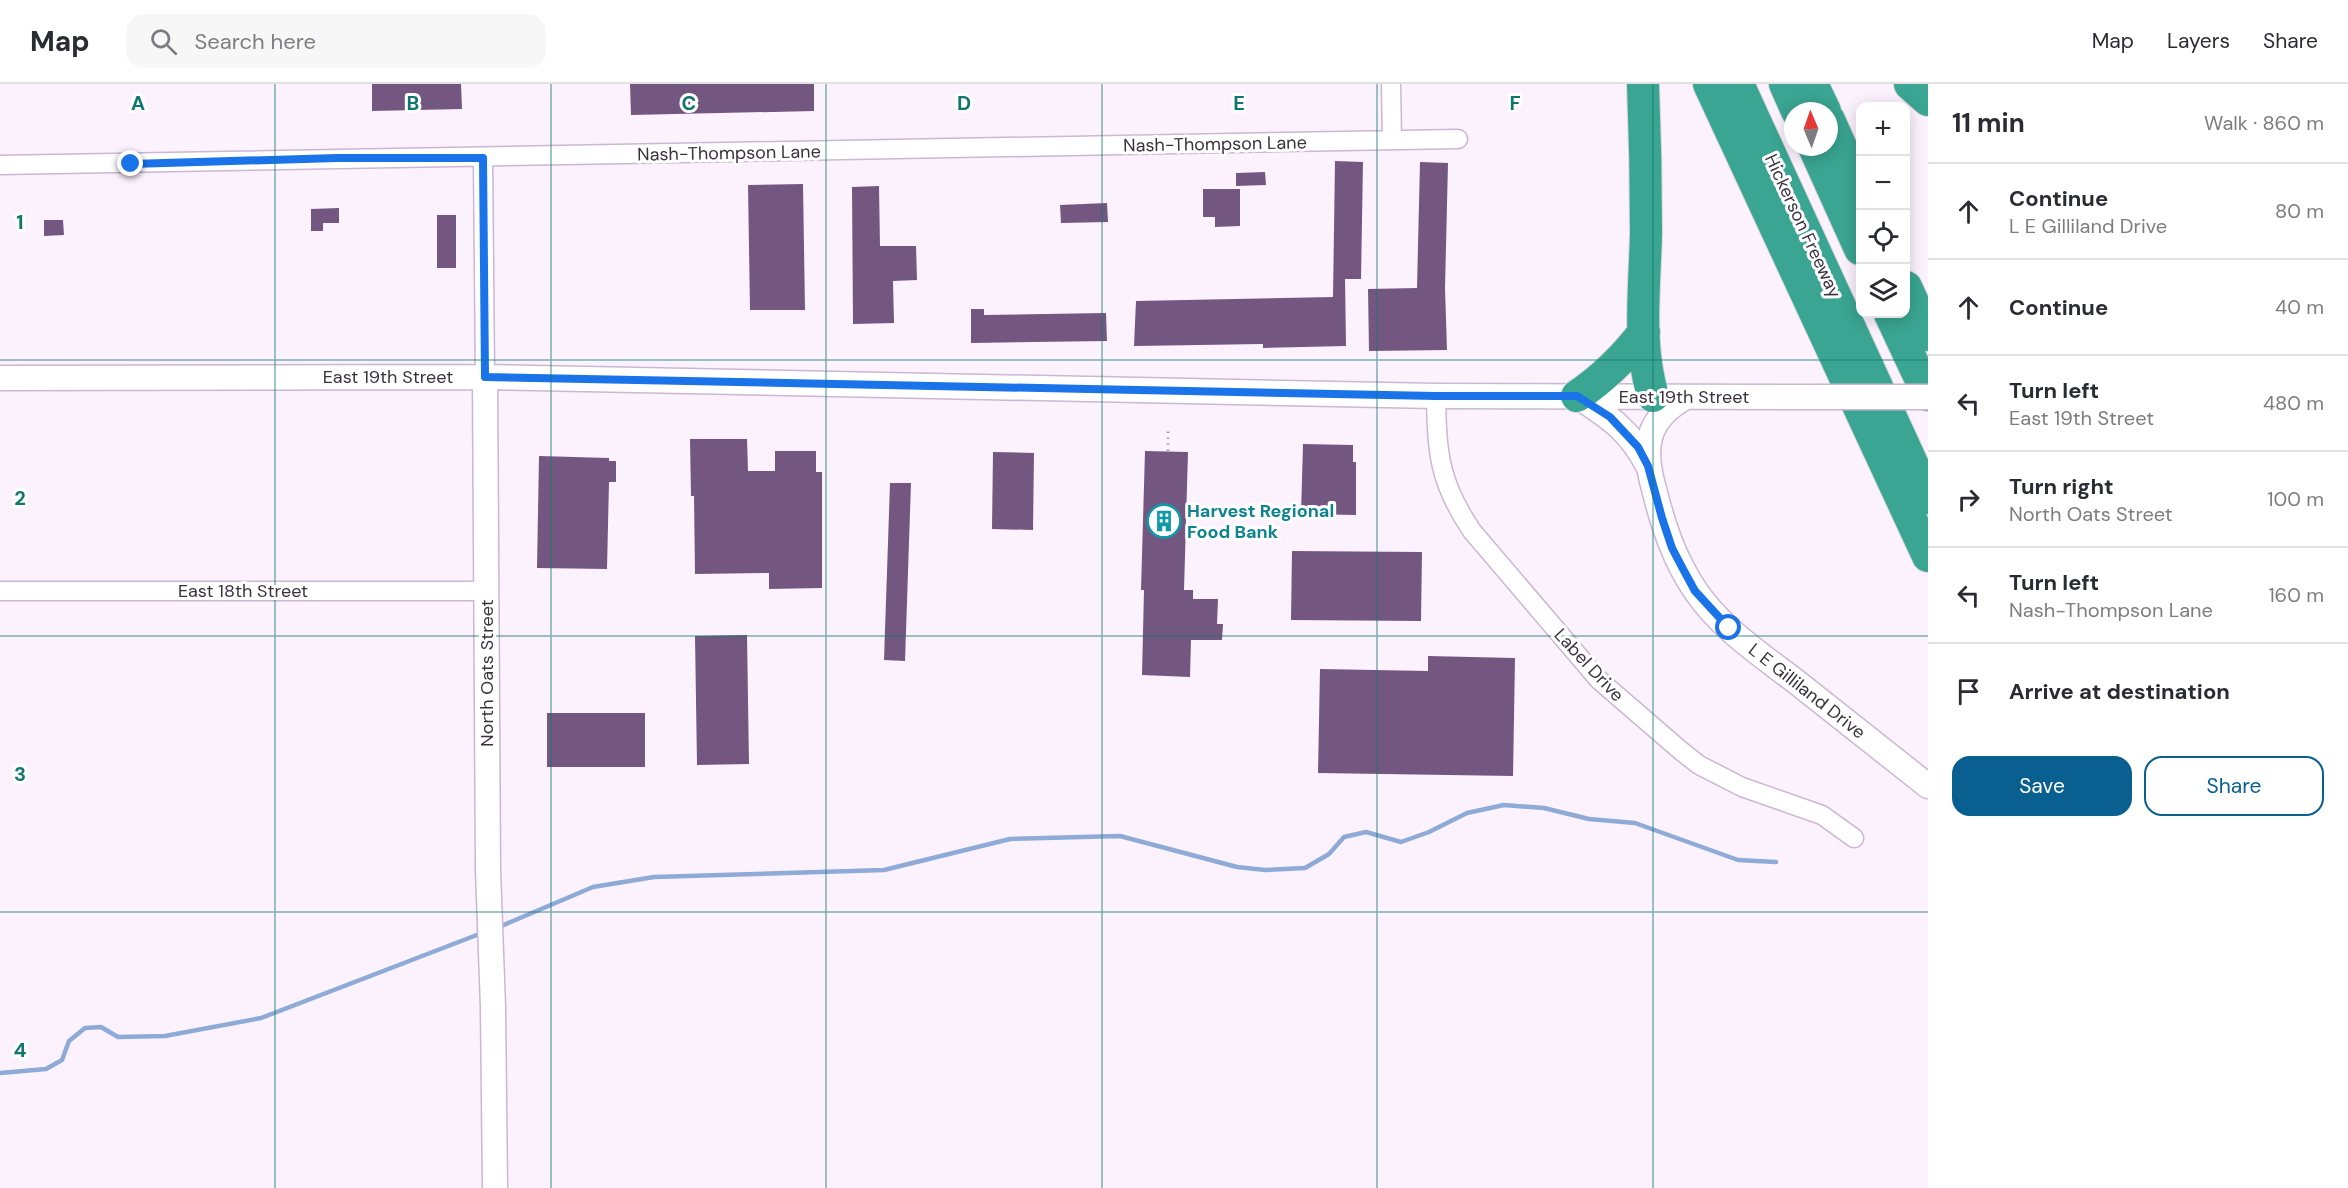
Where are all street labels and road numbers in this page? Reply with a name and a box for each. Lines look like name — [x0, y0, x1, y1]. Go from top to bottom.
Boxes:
street label: Nash-Thompson Lane — [1123, 130, 1307, 158]
street label: Nash-Thompson Lane — [637, 139, 821, 167]
street label: Hickerson Freeway — [1759, 150, 1847, 302]
street label: East 19th Street — [323, 365, 453, 389]
street label: East 19th Street — [1619, 385, 1749, 409]
street label: East 18th Street — [178, 579, 308, 603]
street label: North Oats Street — [475, 599, 499, 747]
street label: Label Drive — [1549, 623, 1629, 707]
street label: L E Gilliland Drive — [1744, 638, 1870, 744]

